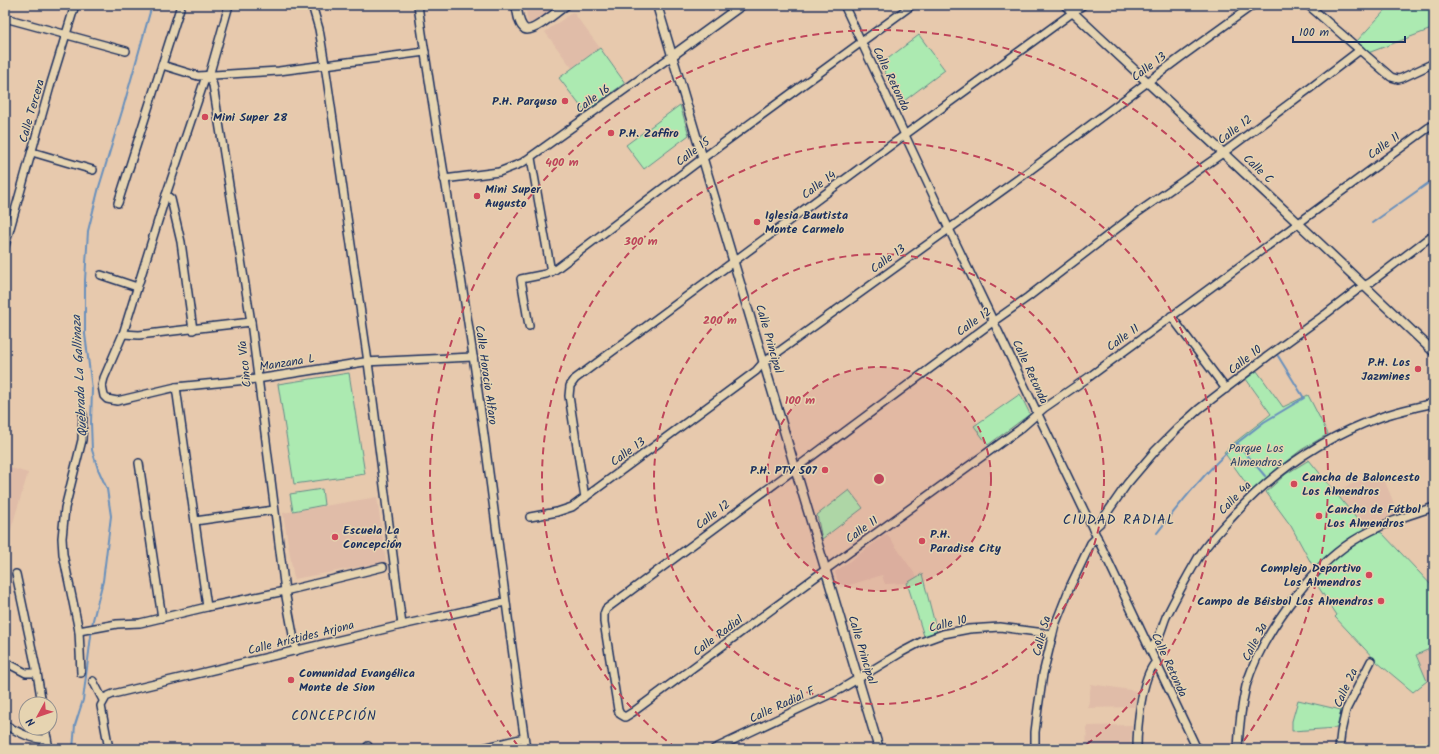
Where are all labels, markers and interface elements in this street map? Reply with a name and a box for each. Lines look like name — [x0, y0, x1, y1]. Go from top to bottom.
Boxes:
scale bar — [1293, 18, 1405, 44]
text: 100 m — [1299, 23, 1330, 42]
street label: Calle Retonda — [867, 44, 915, 115]
street label: Calle 13 — [1127, 47, 1171, 86]
street label: Calle Tercera — [14, 77, 50, 145]
street label: Calle 16 — [571, 80, 615, 118]
place label: P.H. Parquso — [492, 92, 558, 111]
marker: P.H. Parquso — [560, 96, 570, 106]
place label: Mini Super 28 — [213, 108, 288, 127]
street label: Calle 12 — [1213, 110, 1257, 150]
marker: Mini Super 28 — [200, 112, 210, 122]
place label: P.H. Zaffiro — [619, 124, 679, 143]
street label: Calle 11 — [1364, 127, 1405, 164]
marker: P.H. Zaffiro — [606, 128, 616, 138]
street label: Calle 15 — [672, 132, 716, 171]
street label: Calle C — [1238, 150, 1278, 188]
text: 400 m — [545, 153, 579, 172]
street label: Calle 14 — [798, 166, 841, 204]
place label: Mini Super Augusto — [485, 180, 541, 213]
marker: Mini Super Augusto — [472, 191, 482, 201]
place label: Iglesia Bautista Monte Carmelo — [765, 206, 848, 239]
marker: Iglesia Bautista Monte Carmelo — [752, 217, 762, 227]
text: 300 m — [623, 232, 658, 251]
street label: Calle 13 — [866, 240, 910, 278]
street label: Calle Principal — [750, 302, 788, 376]
street label: Calle 12 — [952, 303, 996, 341]
text: 200 m — [703, 311, 737, 330]
water label: Quebrada La Gallinaza — [66, 314, 94, 438]
street label: Calle 11 — [1103, 319, 1144, 356]
street label: Calle Horacio Alfaro — [470, 324, 502, 426]
street label: Calle Retonda — [1007, 337, 1053, 408]
street label: Cinco Vía — [233, 339, 257, 388]
street label: Calle 10 — [1224, 341, 1266, 379]
street label: Manzana L — [258, 349, 316, 377]
place label: P.H. Los Jazmines — [1361, 353, 1410, 386]
marker: P.H. Los Jazmines — [1413, 364, 1423, 374]
text: 100 m — [785, 391, 815, 410]
street label: Calle 13 — [606, 433, 650, 471]
park label: Parque Los Almendros — [1229, 439, 1283, 472]
place label: P.H. PTY 507 — [750, 461, 817, 480]
marker: P.H. PTY 507 — [820, 465, 830, 475]
place label: Cancha de Baloncesto Los Almendros — [1302, 468, 1420, 501]
centre of rings — [872, 472, 886, 486]
street label: Calle 4a — [1214, 476, 1256, 519]
marker: Cancha de Baloncesto Los Almendros — [1289, 479, 1299, 489]
street label: Calle 12 — [691, 495, 735, 535]
place label: Cancha de Fútbol Los Almendros — [1327, 500, 1421, 533]
district label: CIUDAD RADIAL — [1063, 509, 1175, 531]
street label: Calle 11 — [842, 511, 883, 548]
marker: Cancha de Fútbol Los Almendros — [1314, 511, 1324, 521]
place label: Escuela La Concepción — [343, 521, 402, 554]
place label: P.H. Paradise City — [930, 525, 1002, 558]
marker: Escuela La Concepción — [330, 532, 340, 542]
marker: P.H. Paradise City — [917, 536, 927, 546]
place label: Complejo Deportivo Los Almendros — [1260, 559, 1362, 592]
marker: Complejo Deportivo Los Almendros — [1364, 570, 1374, 580]
place label: Campo de Béisbol Los Almendros — [1197, 592, 1373, 611]
marker: Campo de Béisbol Los Almendros — [1376, 596, 1386, 606]
street label: Calle 10 — [927, 610, 969, 638]
street label: Calle Radial — [689, 611, 747, 661]
street label: Calle Principal — [843, 613, 882, 687]
street label: Calle 5a — [1028, 613, 1057, 658]
street label: Calle Arístides Arjona — [246, 616, 356, 660]
street label: Calle 3a — [1237, 619, 1273, 665]
street label: Calle Retonda — [1146, 630, 1192, 701]
place label: Comunidad Evangélica Monte de Sion — [299, 664, 415, 697]
street label: Calle 2a — [1329, 665, 1364, 711]
marker: Comunidad Evangélica Monte de Sion — [286, 675, 296, 685]
street label: Calle Radial F — [746, 681, 819, 728]
north arrow — [18, 696, 58, 736]
district label: CONCEPCIÓN — [291, 706, 377, 727]
text: N — [22, 713, 40, 730]

